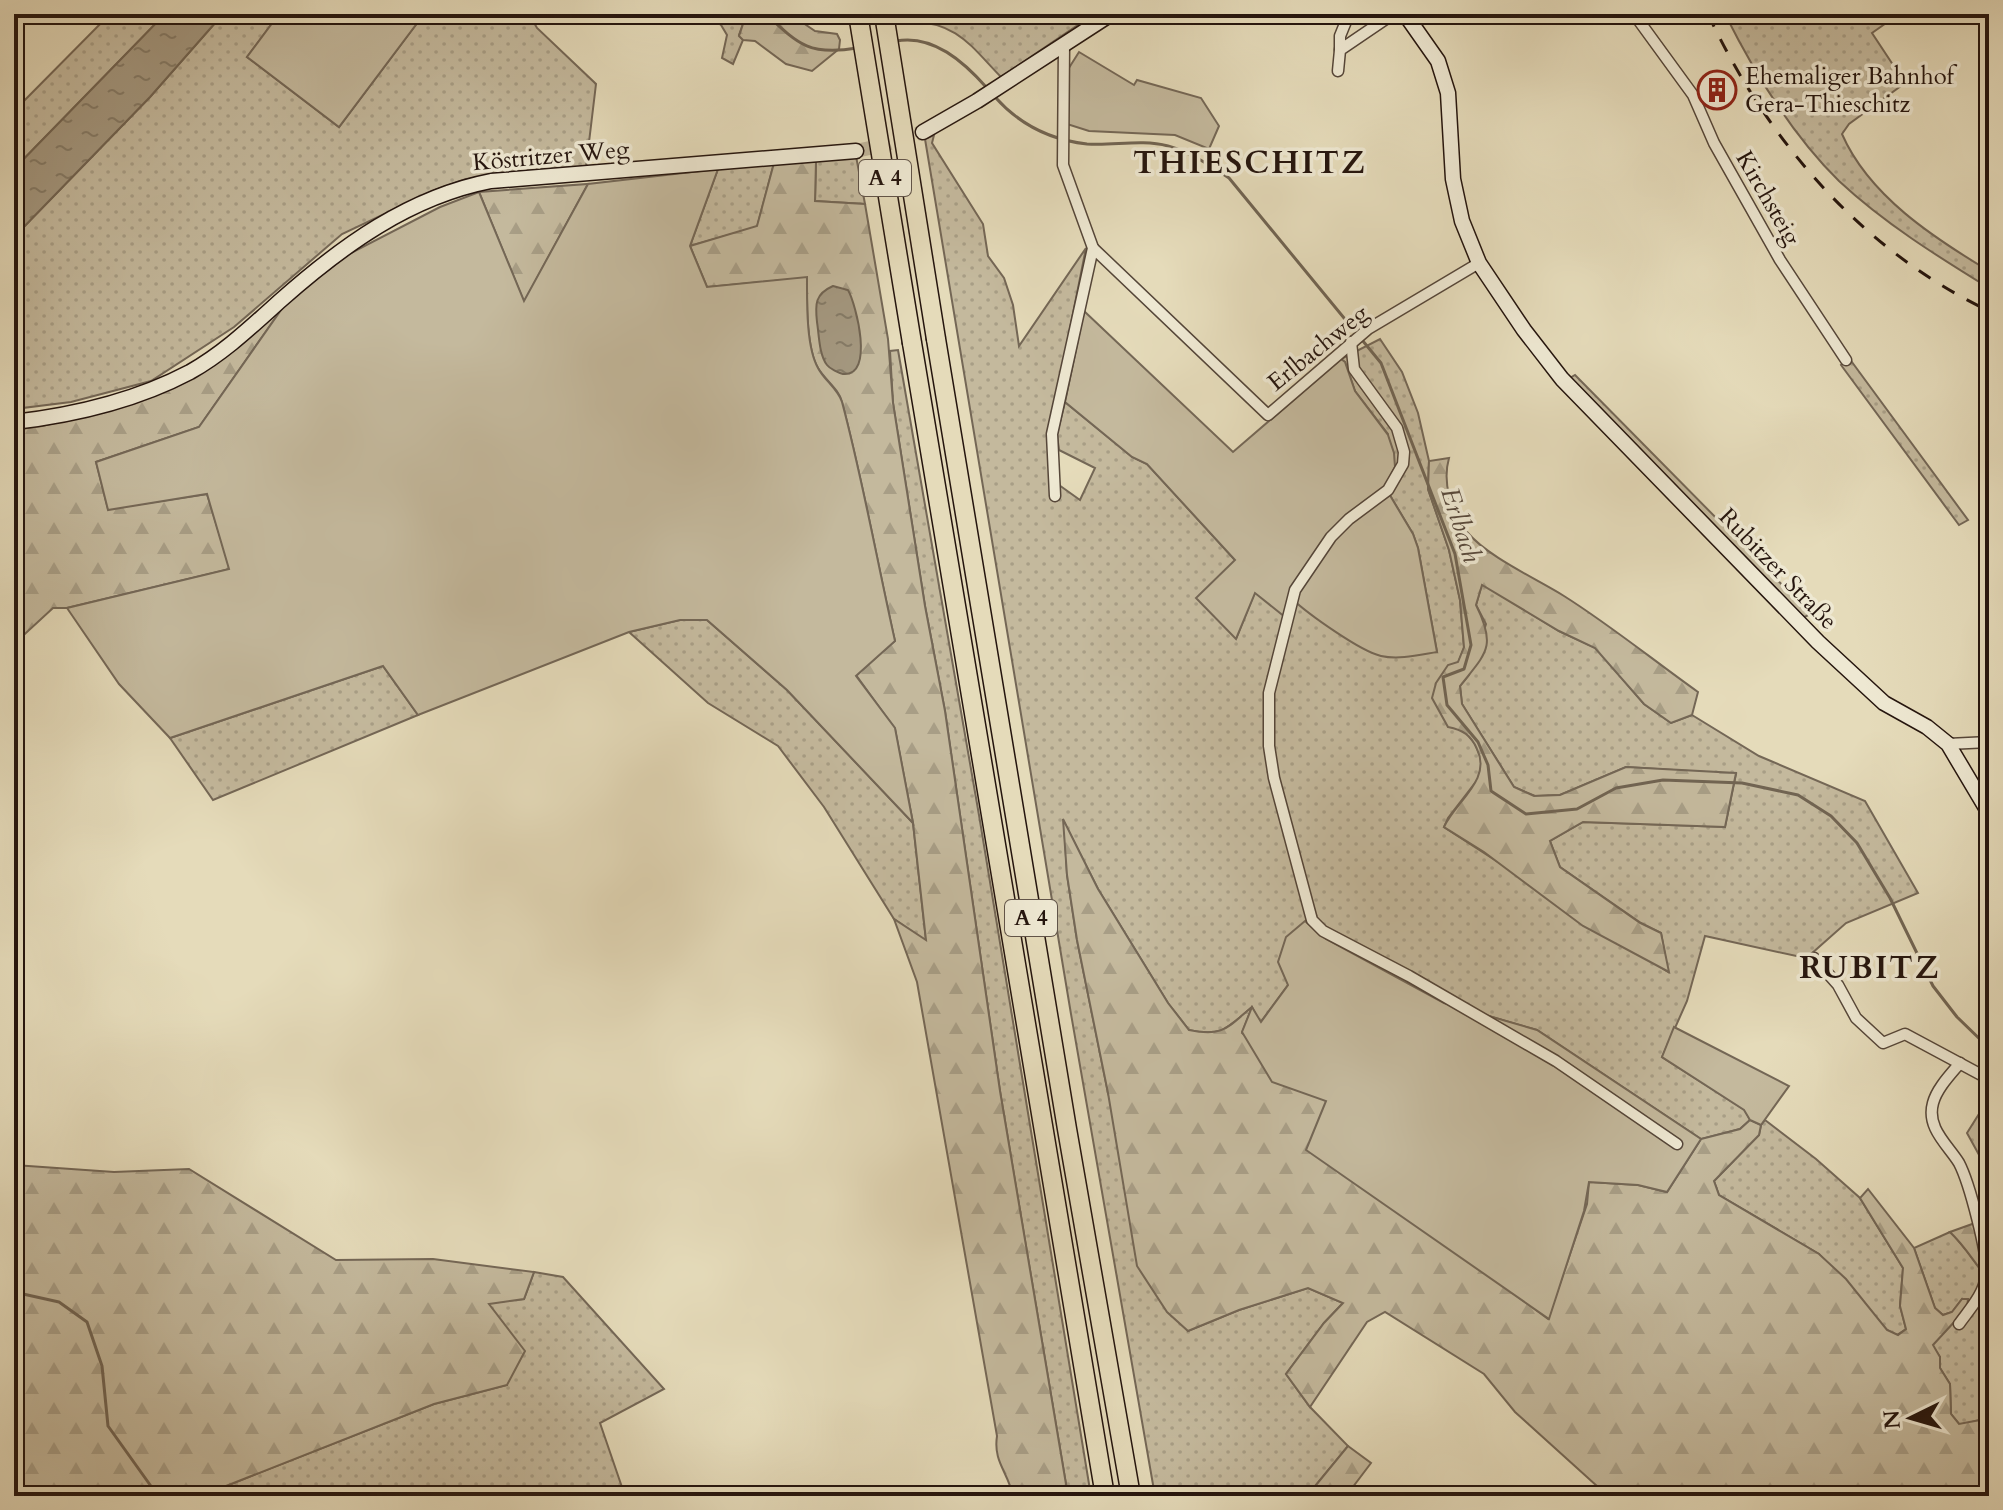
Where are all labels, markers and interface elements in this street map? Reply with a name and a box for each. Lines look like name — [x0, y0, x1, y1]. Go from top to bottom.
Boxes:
place label: Ehemaliger Bahnhof Gera-Thieschitz — [1745, 60, 1958, 121]
building icon: Ehemaliger Bahnhof Gera-Thieschitz — [1696, 69, 1738, 111]
street label: Köstritzer Weg — [471, 133, 631, 179]
district label: THIESCHITZ — [1133, 141, 1367, 185]
street label: Kirchsteig — [1728, 145, 1809, 252]
road number: A 4 — [859, 160, 911, 196]
street label: Erlbachweg — [1261, 297, 1376, 399]
water label: Erlbach — [1432, 483, 1490, 568]
street label: Rubitzer Straße — [1711, 501, 1845, 637]
road number: A 4 — [1005, 900, 1057, 936]
district label: RUBITZ — [1799, 946, 1941, 990]
north arrow — [1871, 1378, 1951, 1458]
text: N — [1876, 1409, 1908, 1430]

